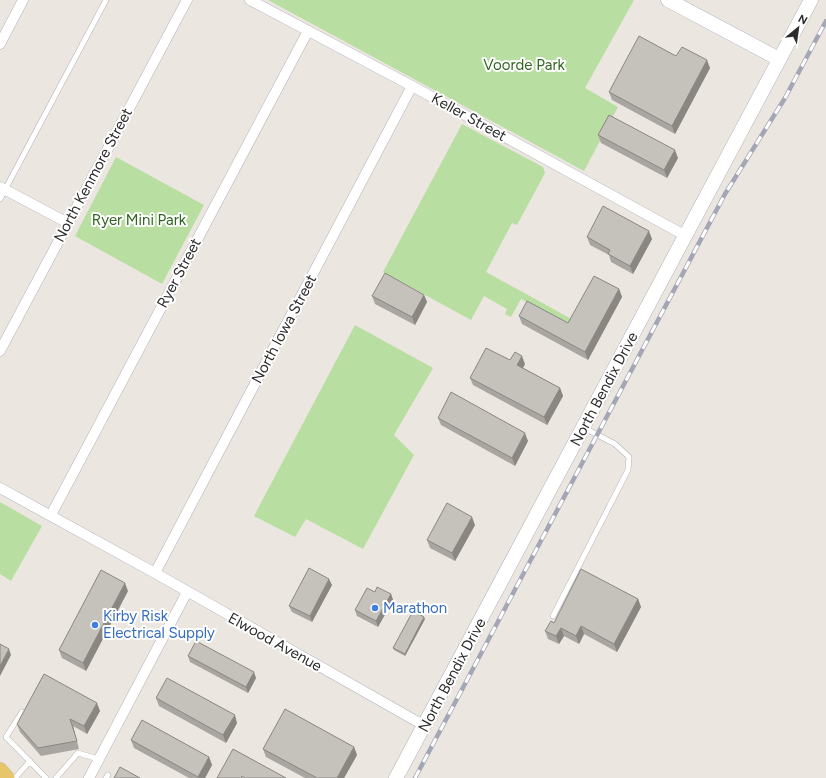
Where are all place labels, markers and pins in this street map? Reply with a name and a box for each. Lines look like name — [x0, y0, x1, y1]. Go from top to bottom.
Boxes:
place label: Marathon — [383, 599, 447, 617]
marker: Marathon — [370, 603, 380, 613]
place label: Kirby Risk Electrical Supply — [103, 607, 215, 642]
marker: Kirby Risk Electrical Supply — [90, 620, 100, 630]

